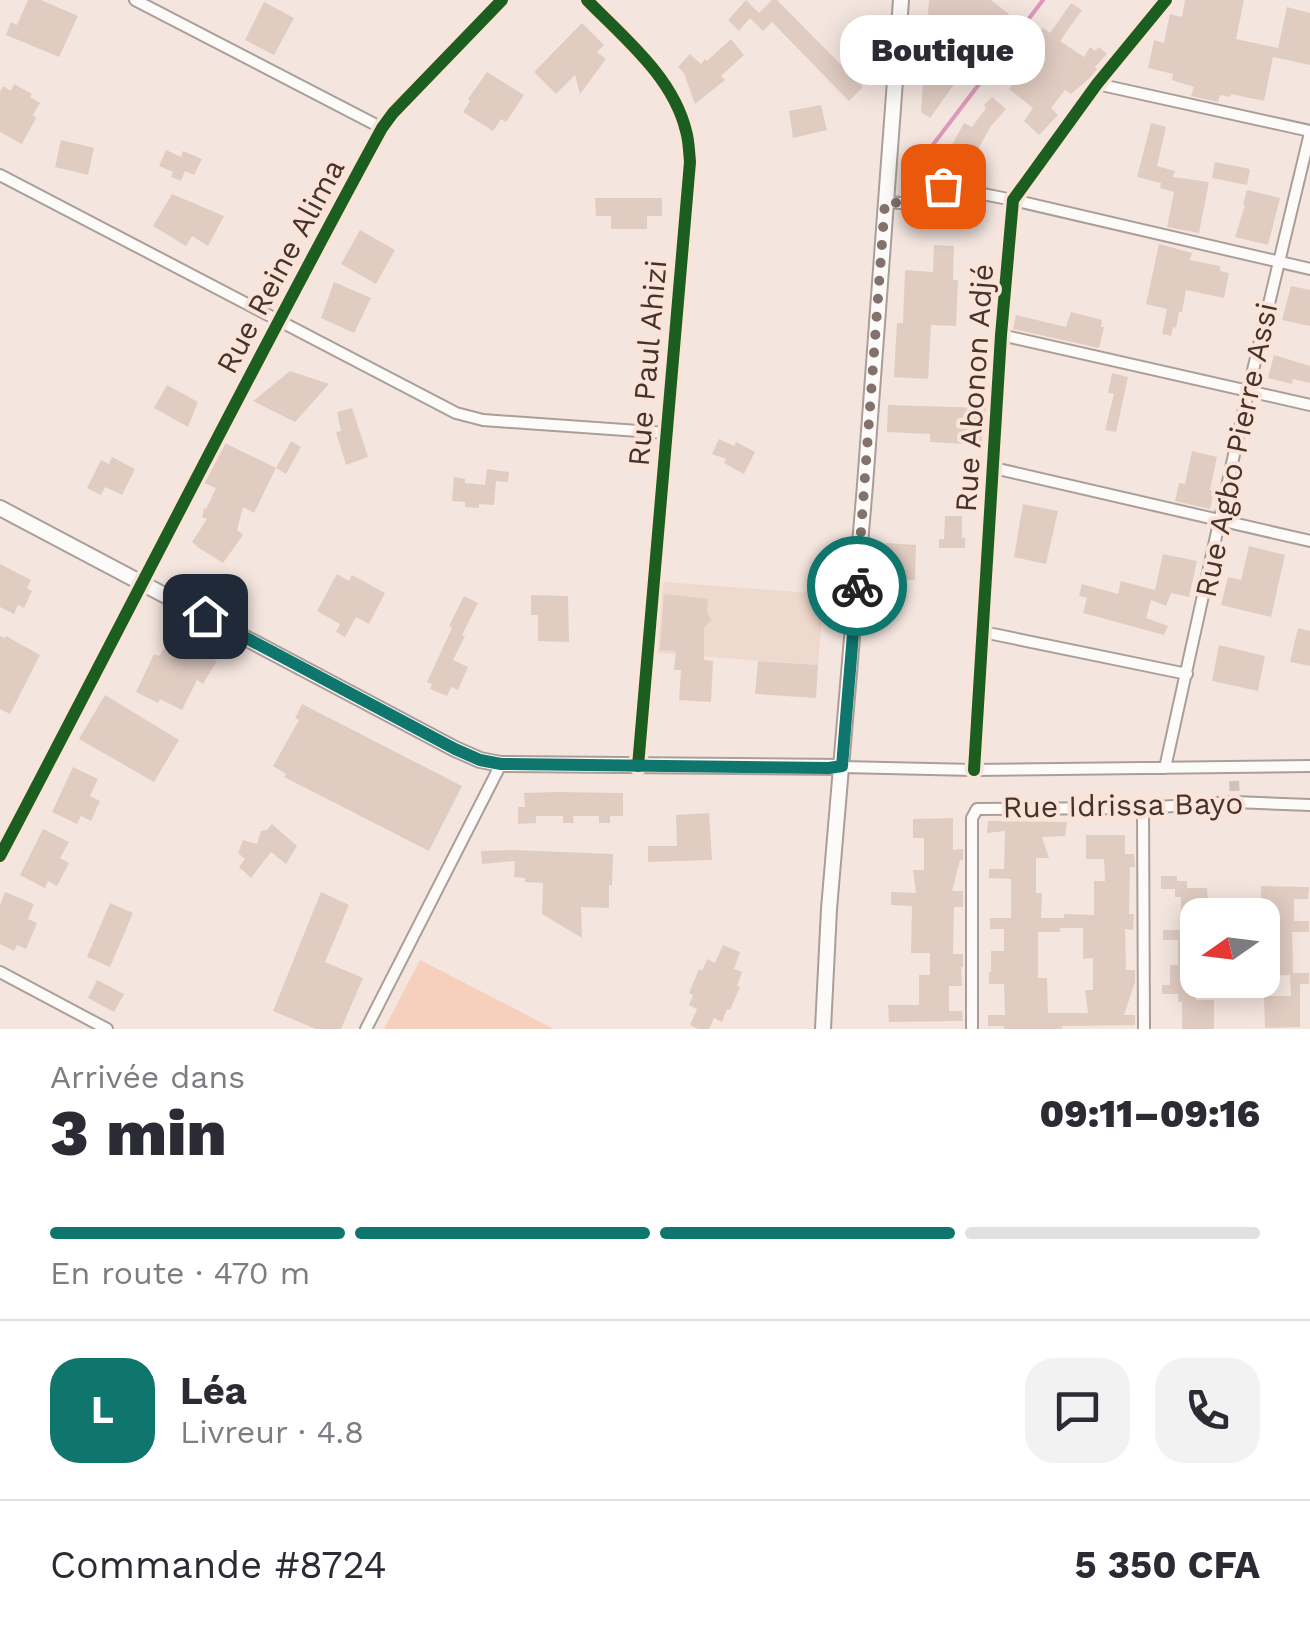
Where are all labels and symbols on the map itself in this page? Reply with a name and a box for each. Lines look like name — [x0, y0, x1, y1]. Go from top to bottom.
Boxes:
callout: Boutique — [840, 16, 1046, 86]
pin — [901, 144, 986, 229]
street label: Rue Reine Alima — [209, 153, 351, 379]
street label: Rue Paul Ahizi — [621, 258, 673, 468]
street label: Rue Abonon Adjé — [948, 263, 1000, 513]
street label: Rue Agbo Pierre Assi — [1188, 299, 1284, 601]
courier — [807, 536, 907, 636]
pin — [163, 574, 248, 659]
street label: Rue Idrissa Bayo — [1002, 785, 1244, 825]
north arrow — [1180, 898, 1280, 998]

